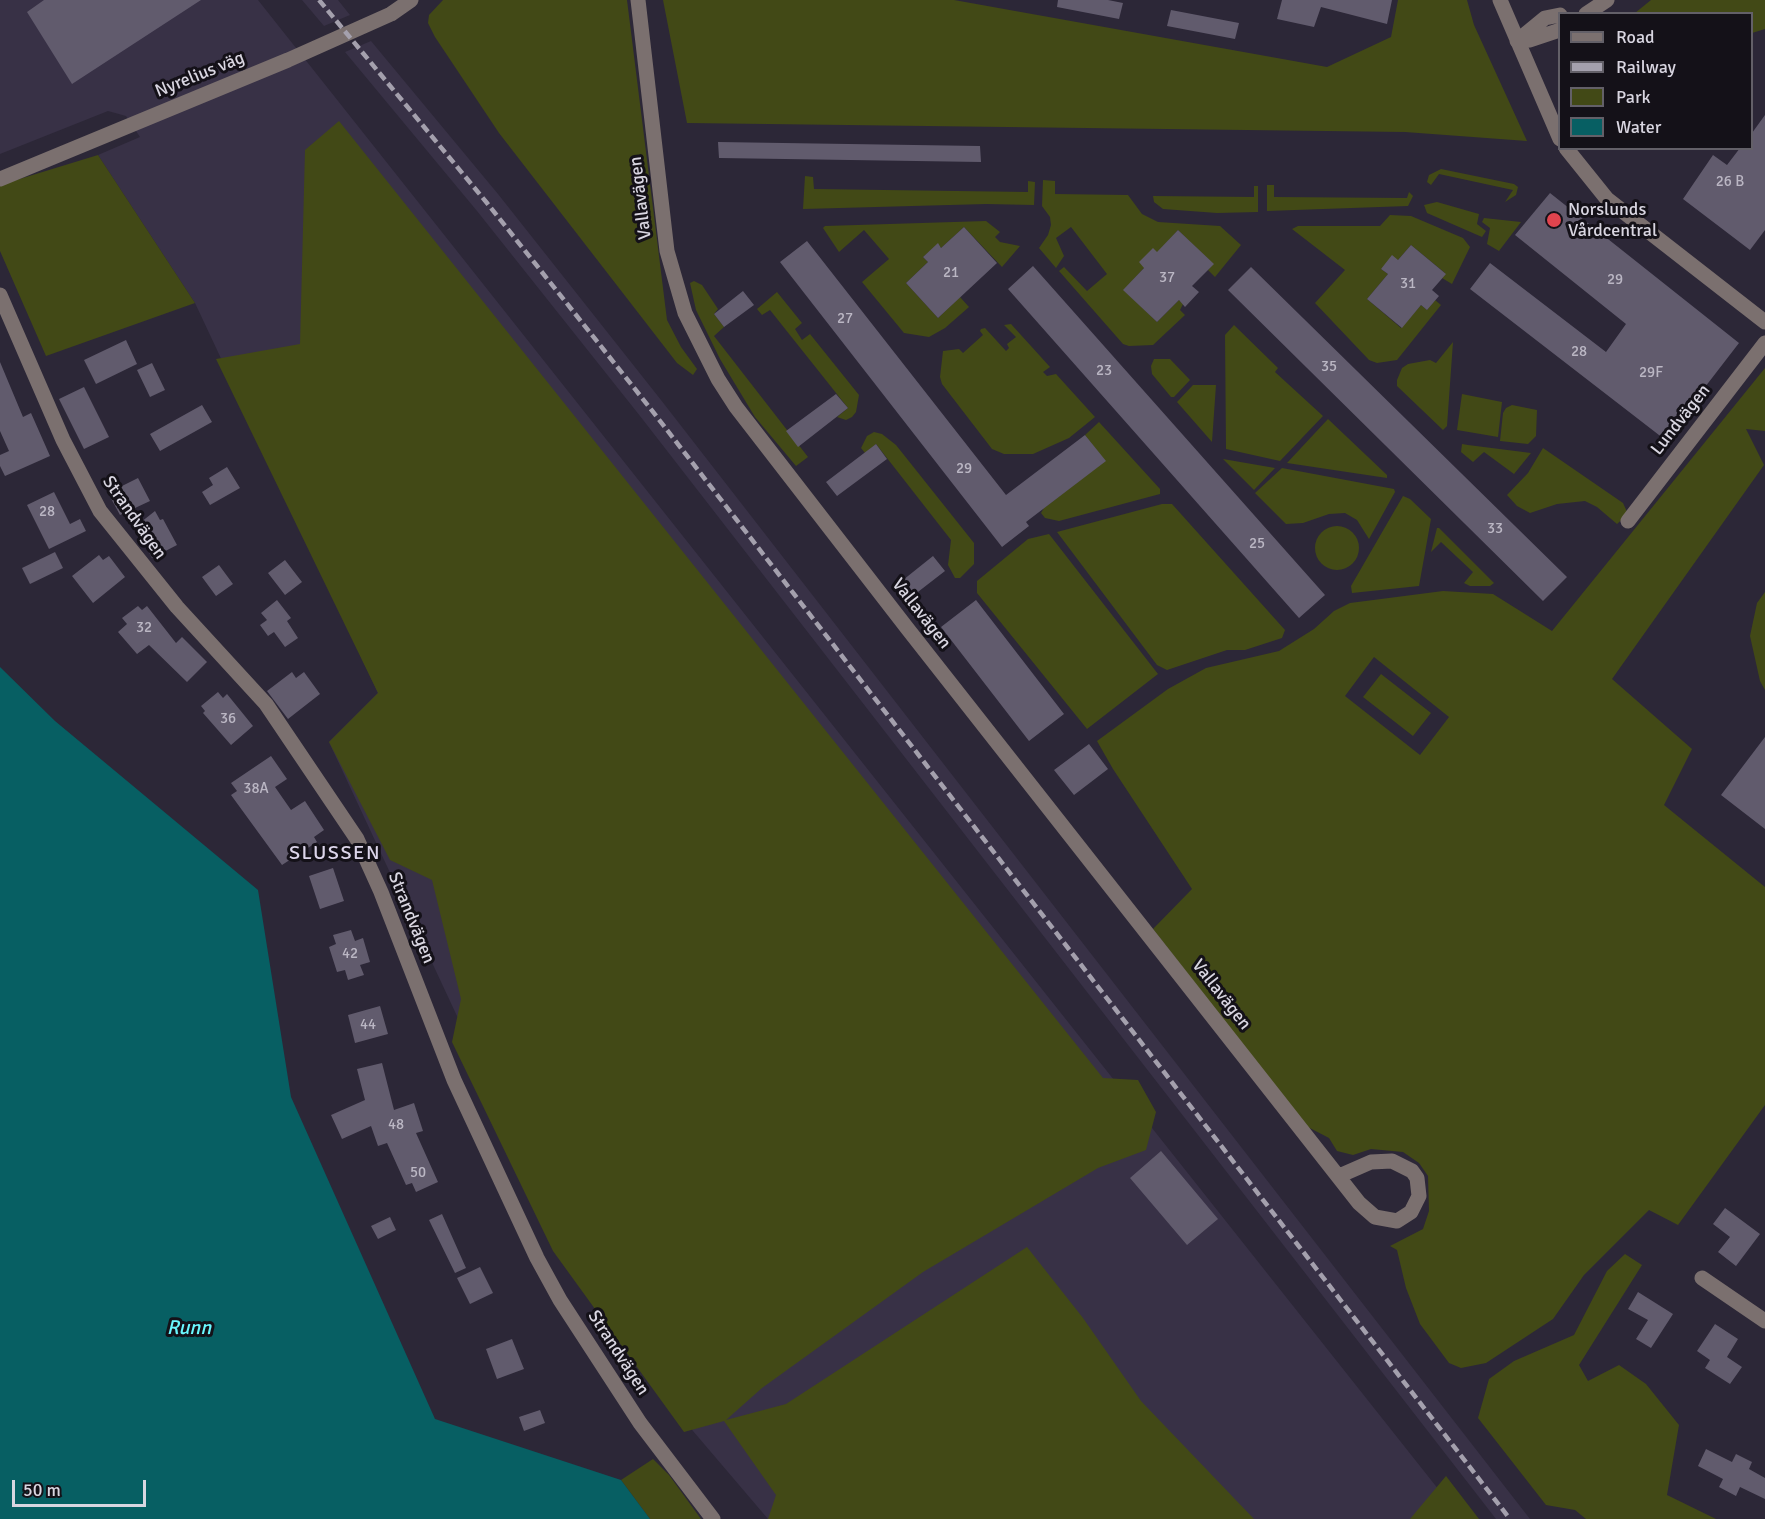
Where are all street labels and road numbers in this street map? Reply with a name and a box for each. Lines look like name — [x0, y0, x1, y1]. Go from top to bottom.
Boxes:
street label: Nyrelius väg — [152, 47, 248, 103]
street label: Vallavägen — [625, 155, 657, 241]
street label: Lundvägen — [1647, 380, 1715, 460]
street label: Strandvägen — [97, 472, 171, 564]
street label: Vallavägen — [887, 574, 955, 654]
street label: Strandvägen — [383, 869, 439, 967]
street label: Vallavägen — [1187, 955, 1255, 1035]
street label: Strandvägen — [583, 1307, 653, 1399]

